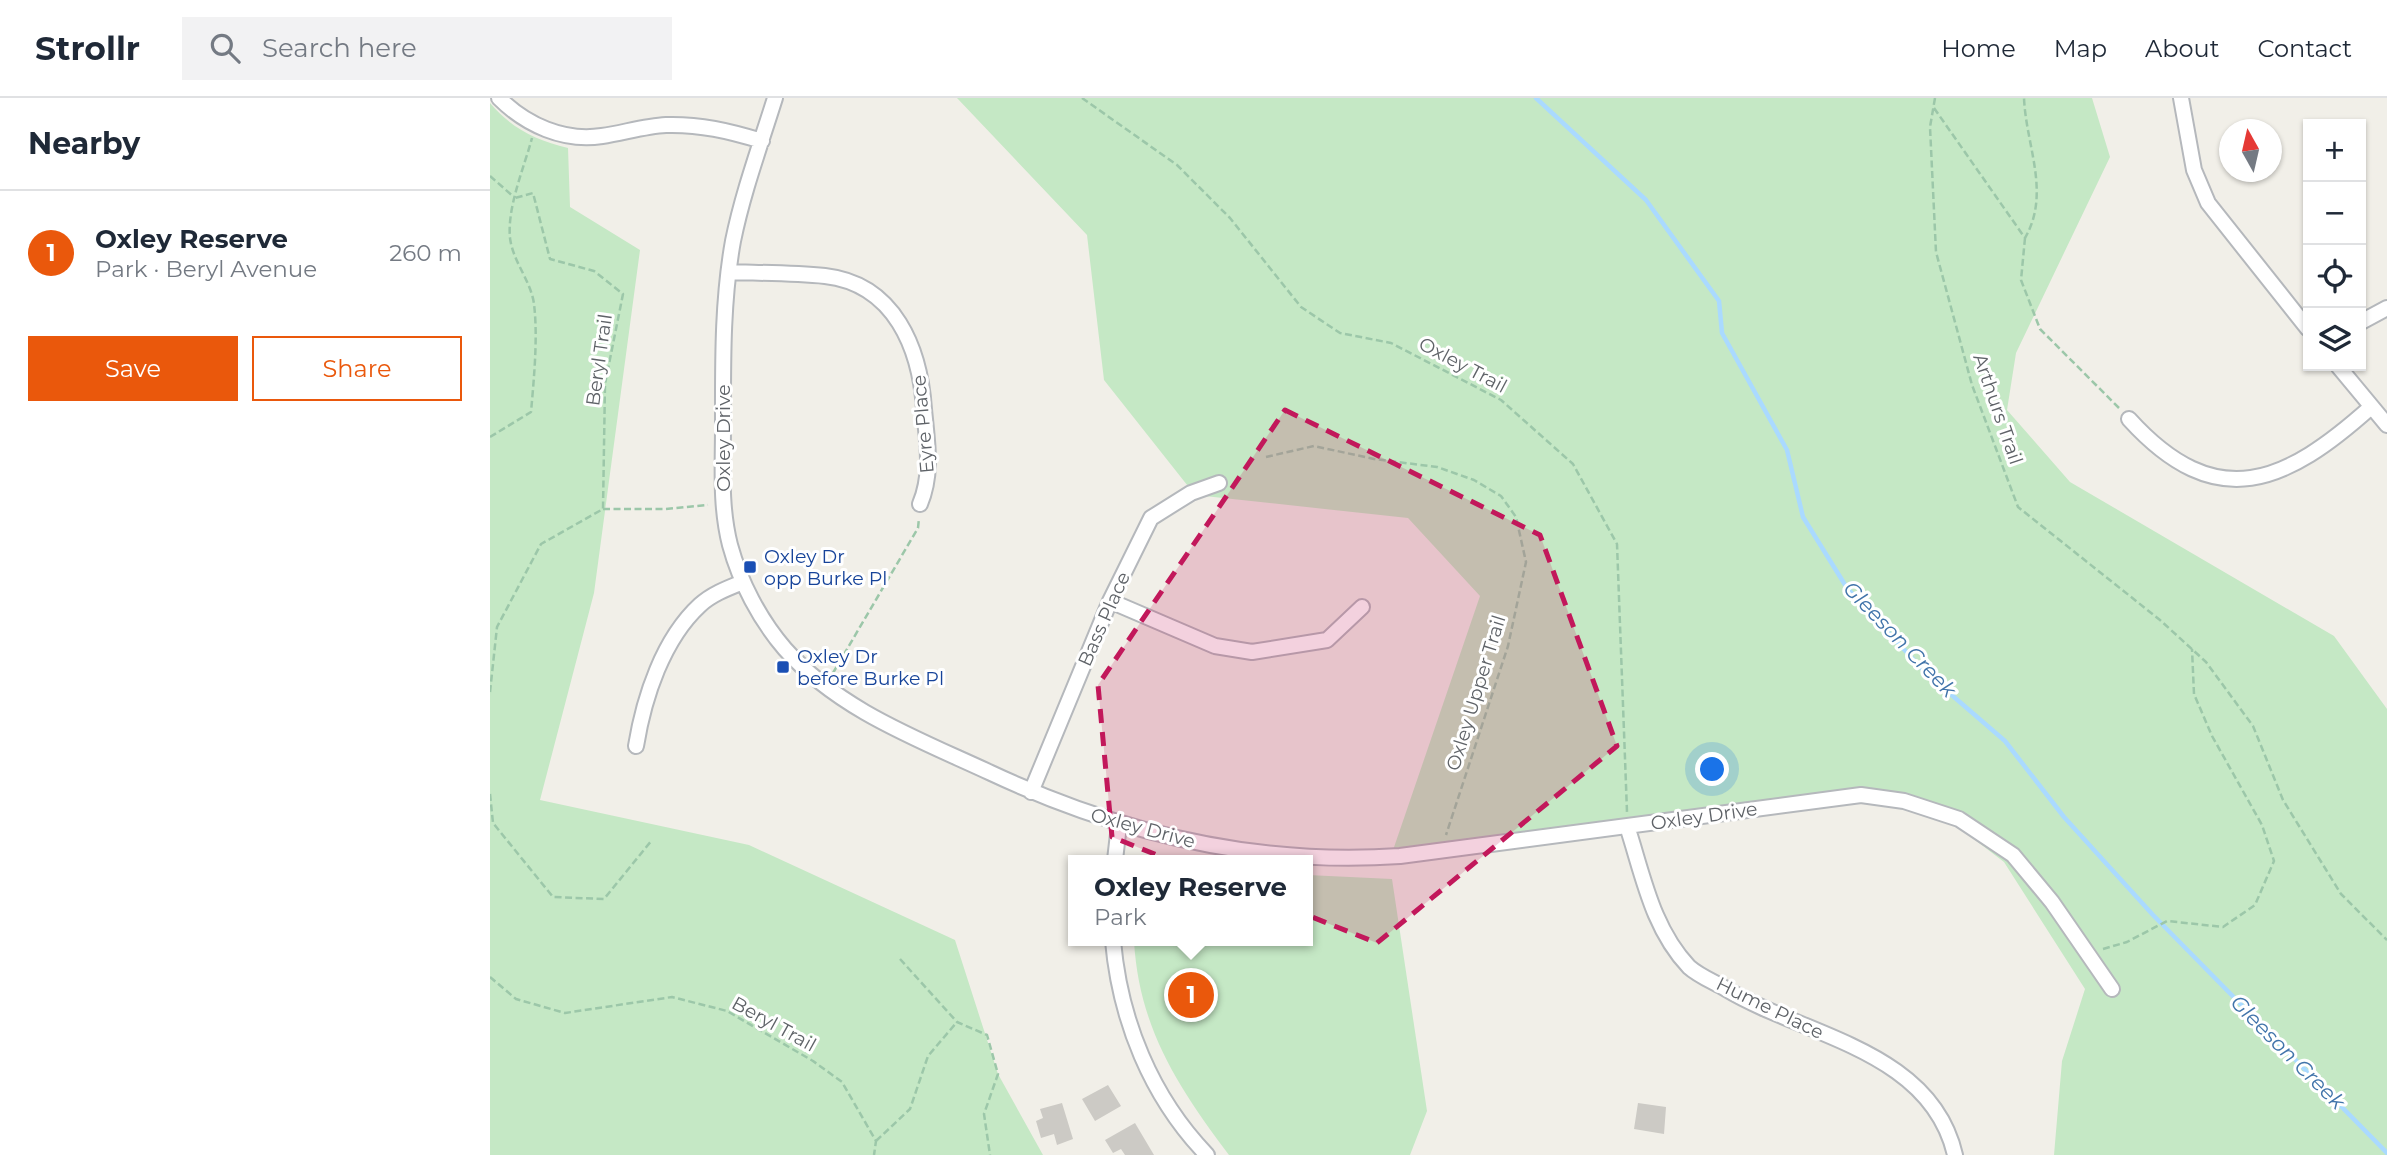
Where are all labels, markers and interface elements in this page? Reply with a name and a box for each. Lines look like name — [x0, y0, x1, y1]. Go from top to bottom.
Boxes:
search box — [182, 17, 672, 80]
text: Strollr — [35, 28, 140, 68]
icon: search — [206, 29, 244, 67]
text: Search here — [262, 32, 417, 64]
text: Home — [1941, 34, 2016, 63]
text: Map — [2054, 34, 2107, 63]
text: About — [2145, 34, 2219, 63]
text: Contact — [2257, 34, 2352, 63]
north arrow — [2219, 119, 2282, 182]
map controls — [2303, 119, 2366, 371]
button: + — [2303, 119, 2366, 182]
text: Nearby — [28, 125, 140, 162]
button: − — [2303, 182, 2366, 245]
text: Oxley Reserve — [95, 223, 288, 255]
text: 1 — [46, 239, 56, 267]
text: 260 m — [389, 239, 462, 267]
button: locate — [2303, 245, 2366, 308]
text: Park · Beryl Avenue — [95, 255, 317, 283]
button: layers — [2303, 308, 2366, 371]
street label: Beryl Trail — [581, 313, 617, 407]
street label: Oxley Trail — [1415, 332, 1511, 398]
button: Save — [28, 336, 238, 401]
button: Share — [252, 336, 462, 401]
street label: Arthurs Trail — [1968, 351, 2028, 467]
street label: Eyre Place — [907, 374, 939, 474]
street label: Oxley Drive — [712, 384, 735, 492]
place label: Oxley Dr opp Burke Pl — [764, 545, 887, 590]
marker: Oxley Dr opp Burke Pl — [742, 559, 758, 575]
street label: Bass Place — [1073, 568, 1135, 670]
water label: Gleeson Creek — [1838, 576, 1963, 703]
street label: Oxley Upper Trail — [1441, 612, 1511, 774]
place label: Oxley Dr before Burke Pl — [797, 645, 944, 690]
marker: Oxley Dr before Burke Pl — [775, 659, 791, 675]
your location — [1695, 752, 1729, 786]
street label: Oxley Drive — [1649, 797, 1759, 835]
street label: Oxley Drive — [1088, 803, 1198, 853]
popup — [1068, 855, 1313, 946]
text: Oxley Reserve — [1094, 871, 1287, 903]
text: Park — [1094, 903, 1147, 931]
pin: 1 — [1168, 969, 1214, 1021]
street label: Hume Place — [1712, 972, 1828, 1044]
water label: Gleeson Creek — [2226, 990, 2351, 1115]
street label: Beryl Trail — [728, 991, 820, 1057]

